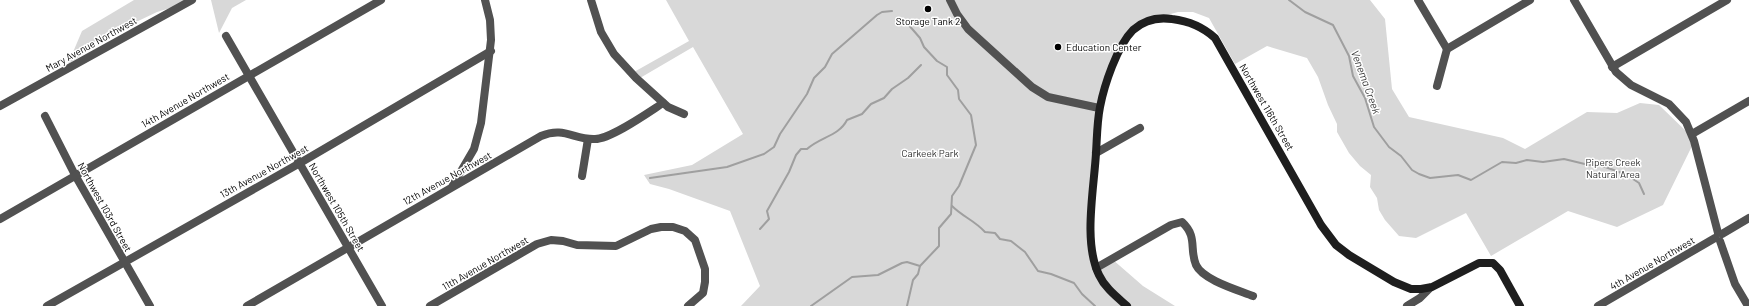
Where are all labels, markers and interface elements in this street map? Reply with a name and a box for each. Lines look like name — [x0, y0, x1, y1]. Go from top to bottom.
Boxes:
marker: Storage Tank 2 — [923, 4, 933, 14]
street label: Mary Avenue Northwest — [43, 14, 139, 74]
place label: Storage Tank 2 — [896, 15, 960, 27]
place label: Education Center — [1066, 41, 1142, 53]
marker: Education Center — [1053, 42, 1063, 52]
water label: Venema Creek — [1349, 48, 1384, 116]
street label: Northwest 116th Street — [1237, 61, 1297, 153]
street label: 14th Avenue Northwest — [139, 70, 231, 130]
street label: 13th Avenue Northwest — [218, 142, 311, 200]
park label: Carkeek Park — [902, 147, 958, 159]
street label: 12th Avenue Northwest — [401, 149, 494, 207]
park label: Pipers Creek Natural Area — [1586, 156, 1641, 180]
street label: Northwest 103rd Street — [75, 160, 135, 254]
street label: Northwest 105th Street — [307, 161, 367, 254]
street label: 11th Avenue Northwest — [440, 233, 531, 293]
street label: 4th Avenue Northwest — [1607, 234, 1697, 292]

